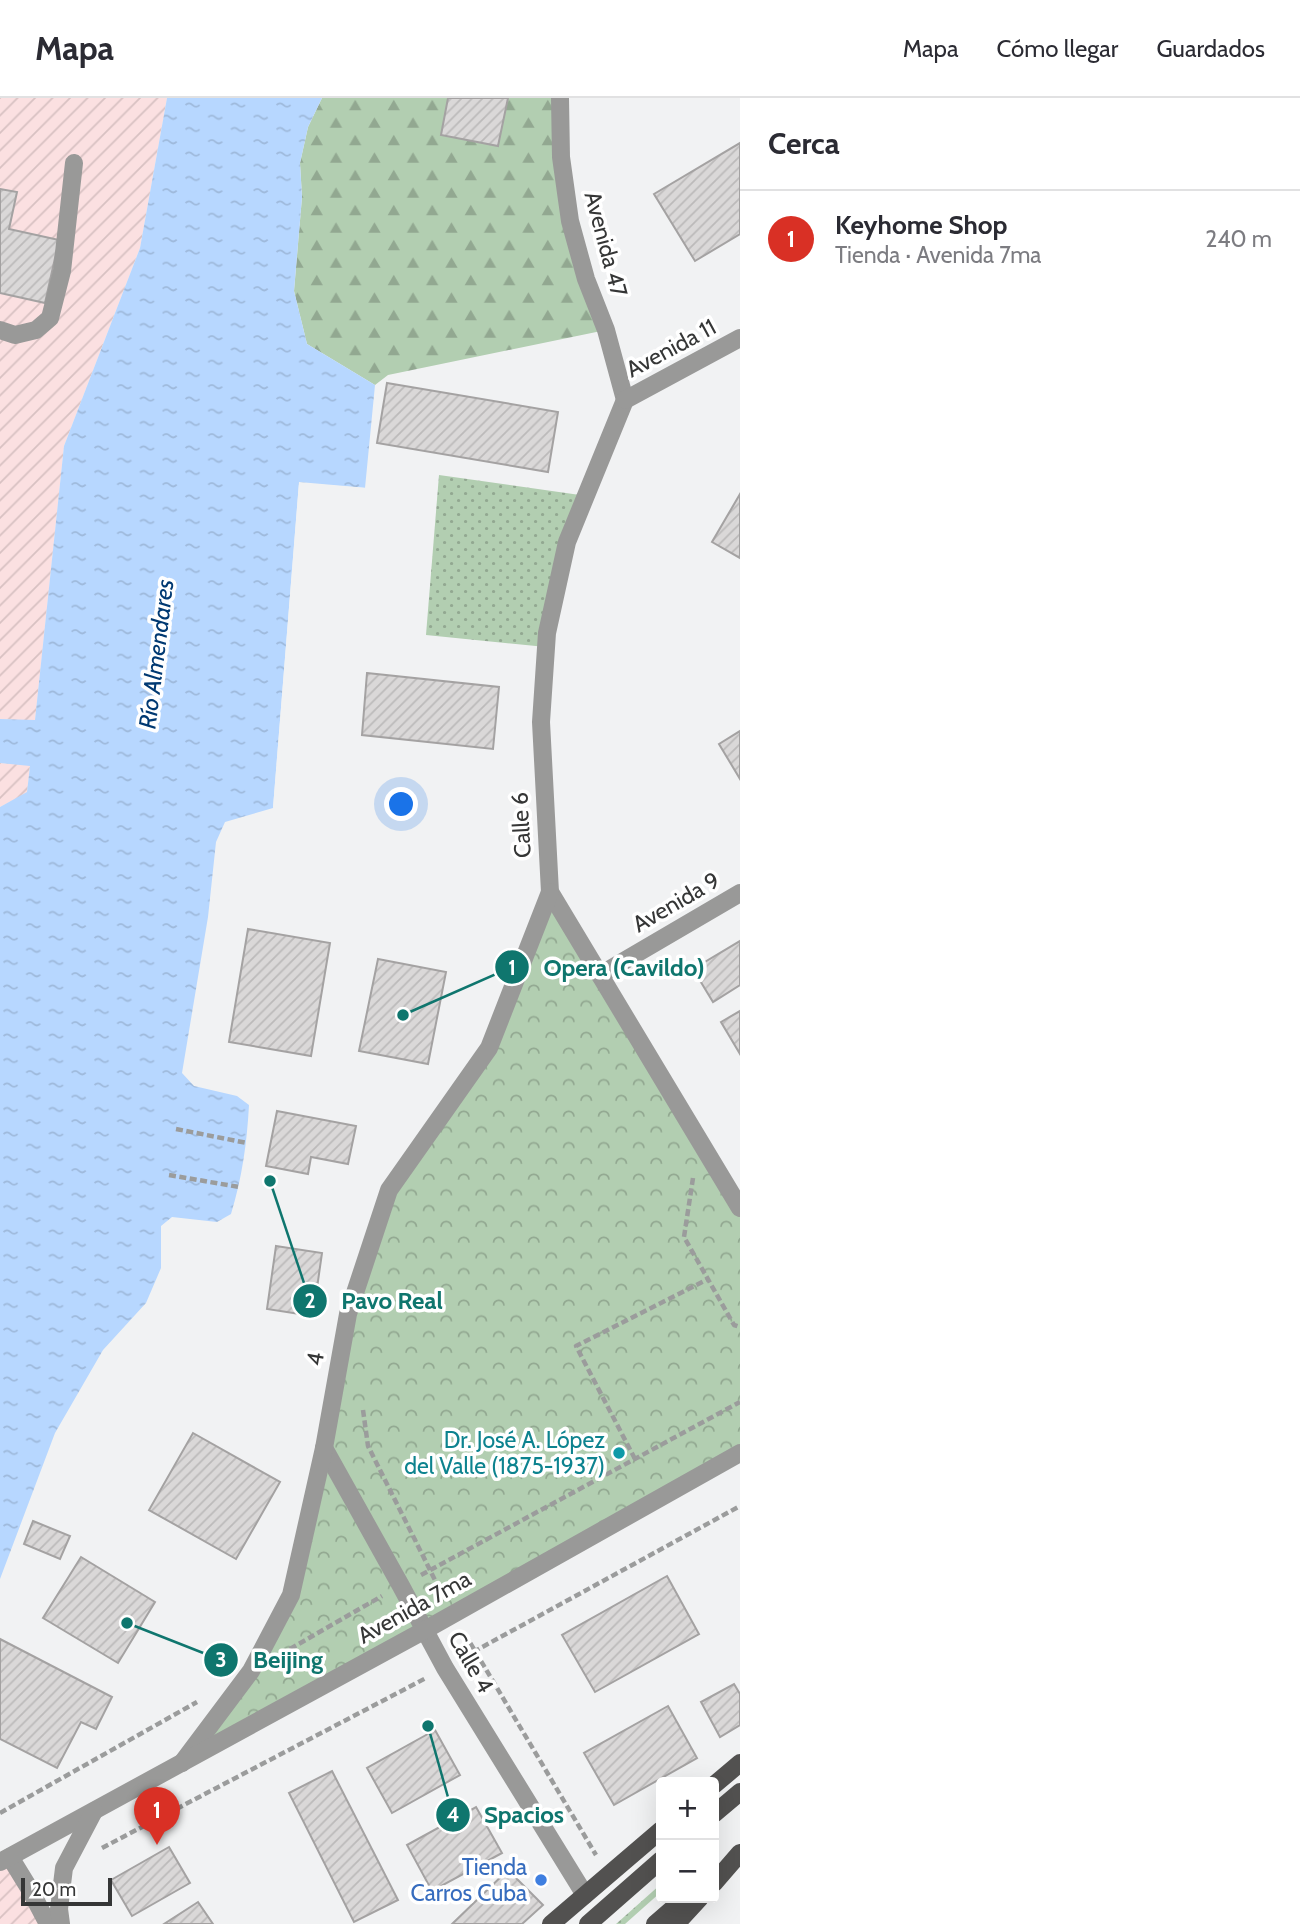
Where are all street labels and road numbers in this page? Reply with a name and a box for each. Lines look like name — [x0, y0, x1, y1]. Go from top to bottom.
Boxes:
street label: Avenida 47 — [579, 188, 634, 300]
street label: Avenida 11 — [621, 313, 721, 383]
street label: Calle 6 — [505, 791, 537, 859]
street label: Avenida 9 — [627, 866, 725, 938]
street label: 4 — [300, 1350, 330, 1368]
street label: Avenida 7ma — [352, 1564, 476, 1650]
street label: Calle 4 — [442, 1626, 500, 1698]

